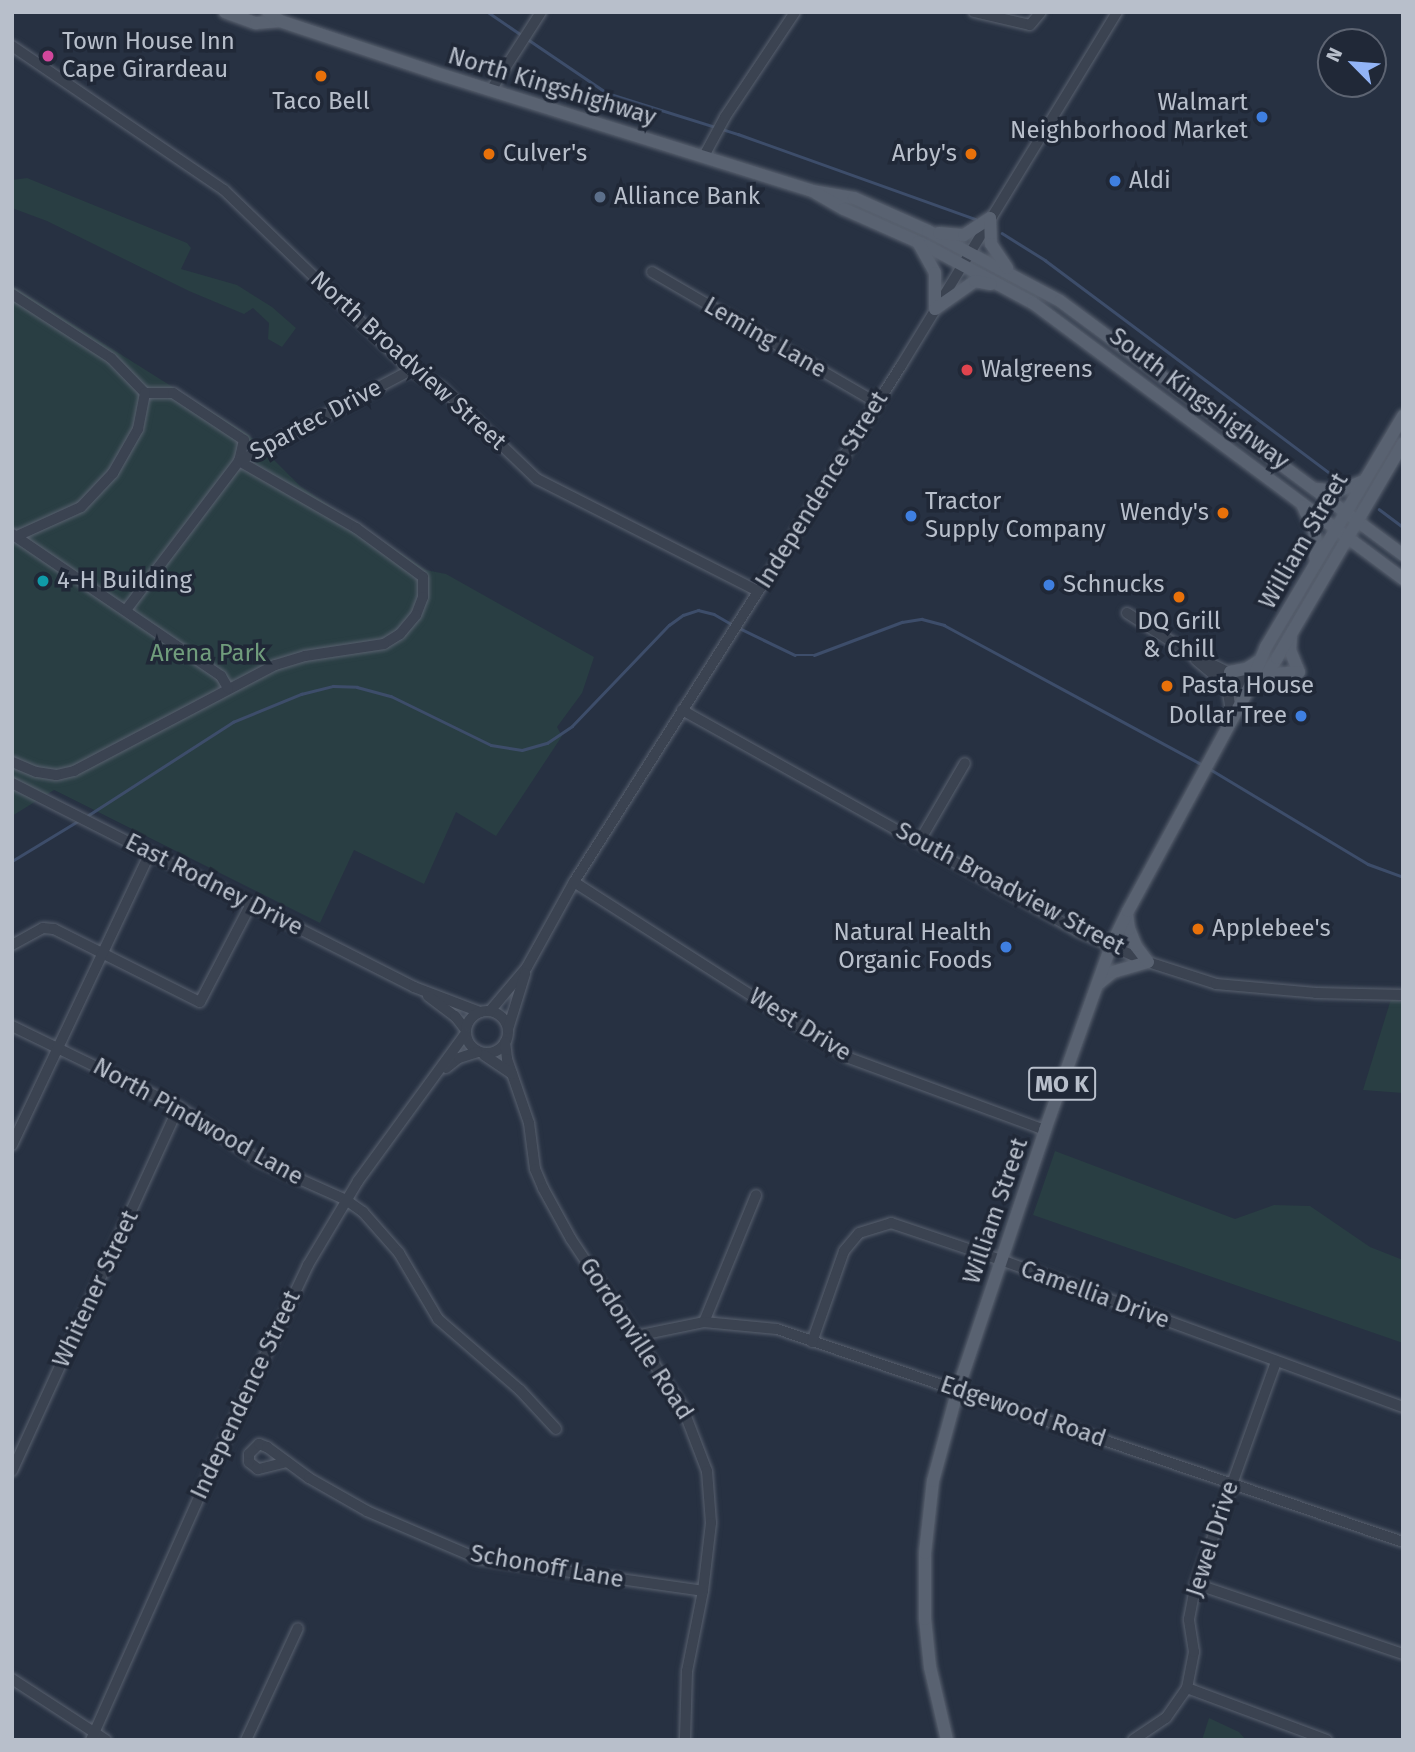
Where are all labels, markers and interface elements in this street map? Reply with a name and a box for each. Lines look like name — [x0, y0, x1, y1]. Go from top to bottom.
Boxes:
place label: Town House Inn Cape Girardeau — [62, 28, 235, 84]
north arrow — [1317, 28, 1387, 98]
street label: North Kingshighway — [444, 42, 660, 132]
text: N — [1321, 44, 1347, 65]
marker: Town House Inn Cape Girardeau — [40, 48, 56, 64]
marker: Taco Bell — [313, 68, 329, 84]
place label: Taco Bell — [272, 88, 370, 116]
place label: Walmart Neighborhood Market — [1010, 89, 1248, 145]
marker: Walmart Neighborhood Market — [1254, 109, 1270, 125]
place label: Culver's — [503, 140, 587, 168]
place label: Arby's — [892, 140, 957, 168]
marker: Culver's — [481, 146, 497, 162]
marker: Arby's — [963, 146, 979, 162]
place label: Aldi — [1129, 167, 1171, 195]
marker: Aldi — [1107, 173, 1123, 189]
place label: Alliance Bank — [614, 183, 760, 211]
marker: Alliance Bank — [592, 189, 608, 205]
street label: North Broadview Street — [304, 266, 512, 456]
street label: Leming Lane — [699, 291, 831, 385]
street label: South Kingshighway — [1104, 322, 1294, 476]
place label: Walgreens — [981, 356, 1092, 384]
marker: Walgreens — [959, 362, 975, 378]
street label: Spartec Drive — [245, 373, 387, 467]
street label: Independence Street — [750, 386, 894, 594]
street label: William Street — [1253, 468, 1355, 614]
place label: Tractor Supply Company — [925, 488, 1106, 544]
place label: Wendy's — [1120, 499, 1209, 527]
marker: Wendy's — [1215, 505, 1231, 521]
marker: Tractor Supply Company — [903, 508, 919, 524]
place label: 4-H Building — [57, 567, 192, 595]
place label: Schnucks — [1063, 571, 1164, 599]
marker: 4-H Building — [35, 573, 51, 589]
marker: Schnucks — [1041, 577, 1057, 593]
marker: DQ Grill & Chill — [1171, 589, 1187, 605]
place label: DQ Grill & Chill — [1137, 608, 1221, 664]
park label: Arena Park — [150, 640, 266, 668]
place label: Pasta House — [1181, 672, 1314, 700]
marker: Pasta House — [1159, 678, 1175, 694]
place label: Dollar Tree — [1169, 702, 1287, 730]
marker: Dollar Tree — [1293, 708, 1309, 724]
street label: South Broadview Street — [891, 816, 1129, 962]
street label: East Rodney Drive — [120, 828, 308, 942]
place label: Applebee's — [1212, 915, 1331, 943]
place label: Natural Health Organic Foods — [834, 919, 992, 975]
marker: Applebee's — [1190, 921, 1206, 937]
marker: Natural Health Organic Foods — [998, 939, 1014, 955]
street label: West Drive — [744, 982, 856, 1068]
street label: North Pindwood Lane — [88, 1052, 308, 1192]
road number: MO K — [1027, 1064, 1097, 1104]
street label: William Street — [958, 1134, 1034, 1288]
street label: Whitener Street — [47, 1206, 145, 1372]
street label: Gordonville Road — [573, 1253, 699, 1425]
street label: Camellia Drive — [1017, 1255, 1173, 1335]
street label: Independence Street — [185, 1286, 307, 1504]
street label: Edgewood Road — [936, 1370, 1110, 1454]
street label: Jewel Drive — [1181, 1477, 1245, 1601]
street label: Schonoff Lane — [468, 1539, 626, 1595]

